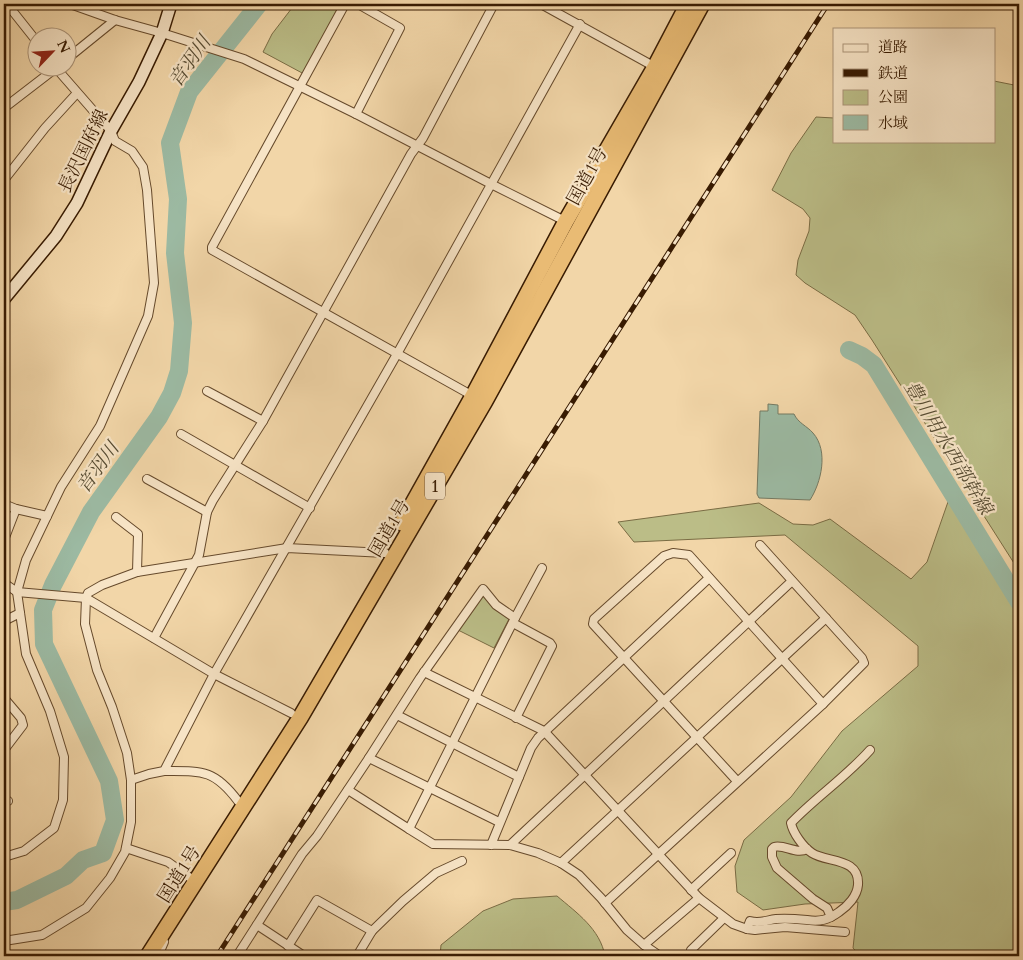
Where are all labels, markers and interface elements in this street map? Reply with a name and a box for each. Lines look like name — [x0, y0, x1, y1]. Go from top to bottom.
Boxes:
north arrow — [28, 28, 78, 78]
legend — [833, 28, 996, 142]
water label: 音羽川 — [163, 29, 218, 92]
text: N — [52, 37, 75, 56]
text: 道路 — [878, 37, 908, 57]
text: 鉄道 — [878, 63, 908, 83]
text: 公園 — [878, 87, 908, 107]
street label: 長沢国府線 — [52, 105, 114, 197]
text: 水域 — [878, 113, 908, 133]
street label: 国道1号 — [561, 143, 614, 210]
water label: 豊川用水西部幹線 — [898, 376, 999, 521]
water label: 音羽川 — [71, 435, 126, 498]
road number: 1 — [425, 472, 445, 500]
street label: 国道1号 — [363, 495, 416, 562]
street label: 国道1号 — [152, 841, 207, 908]

